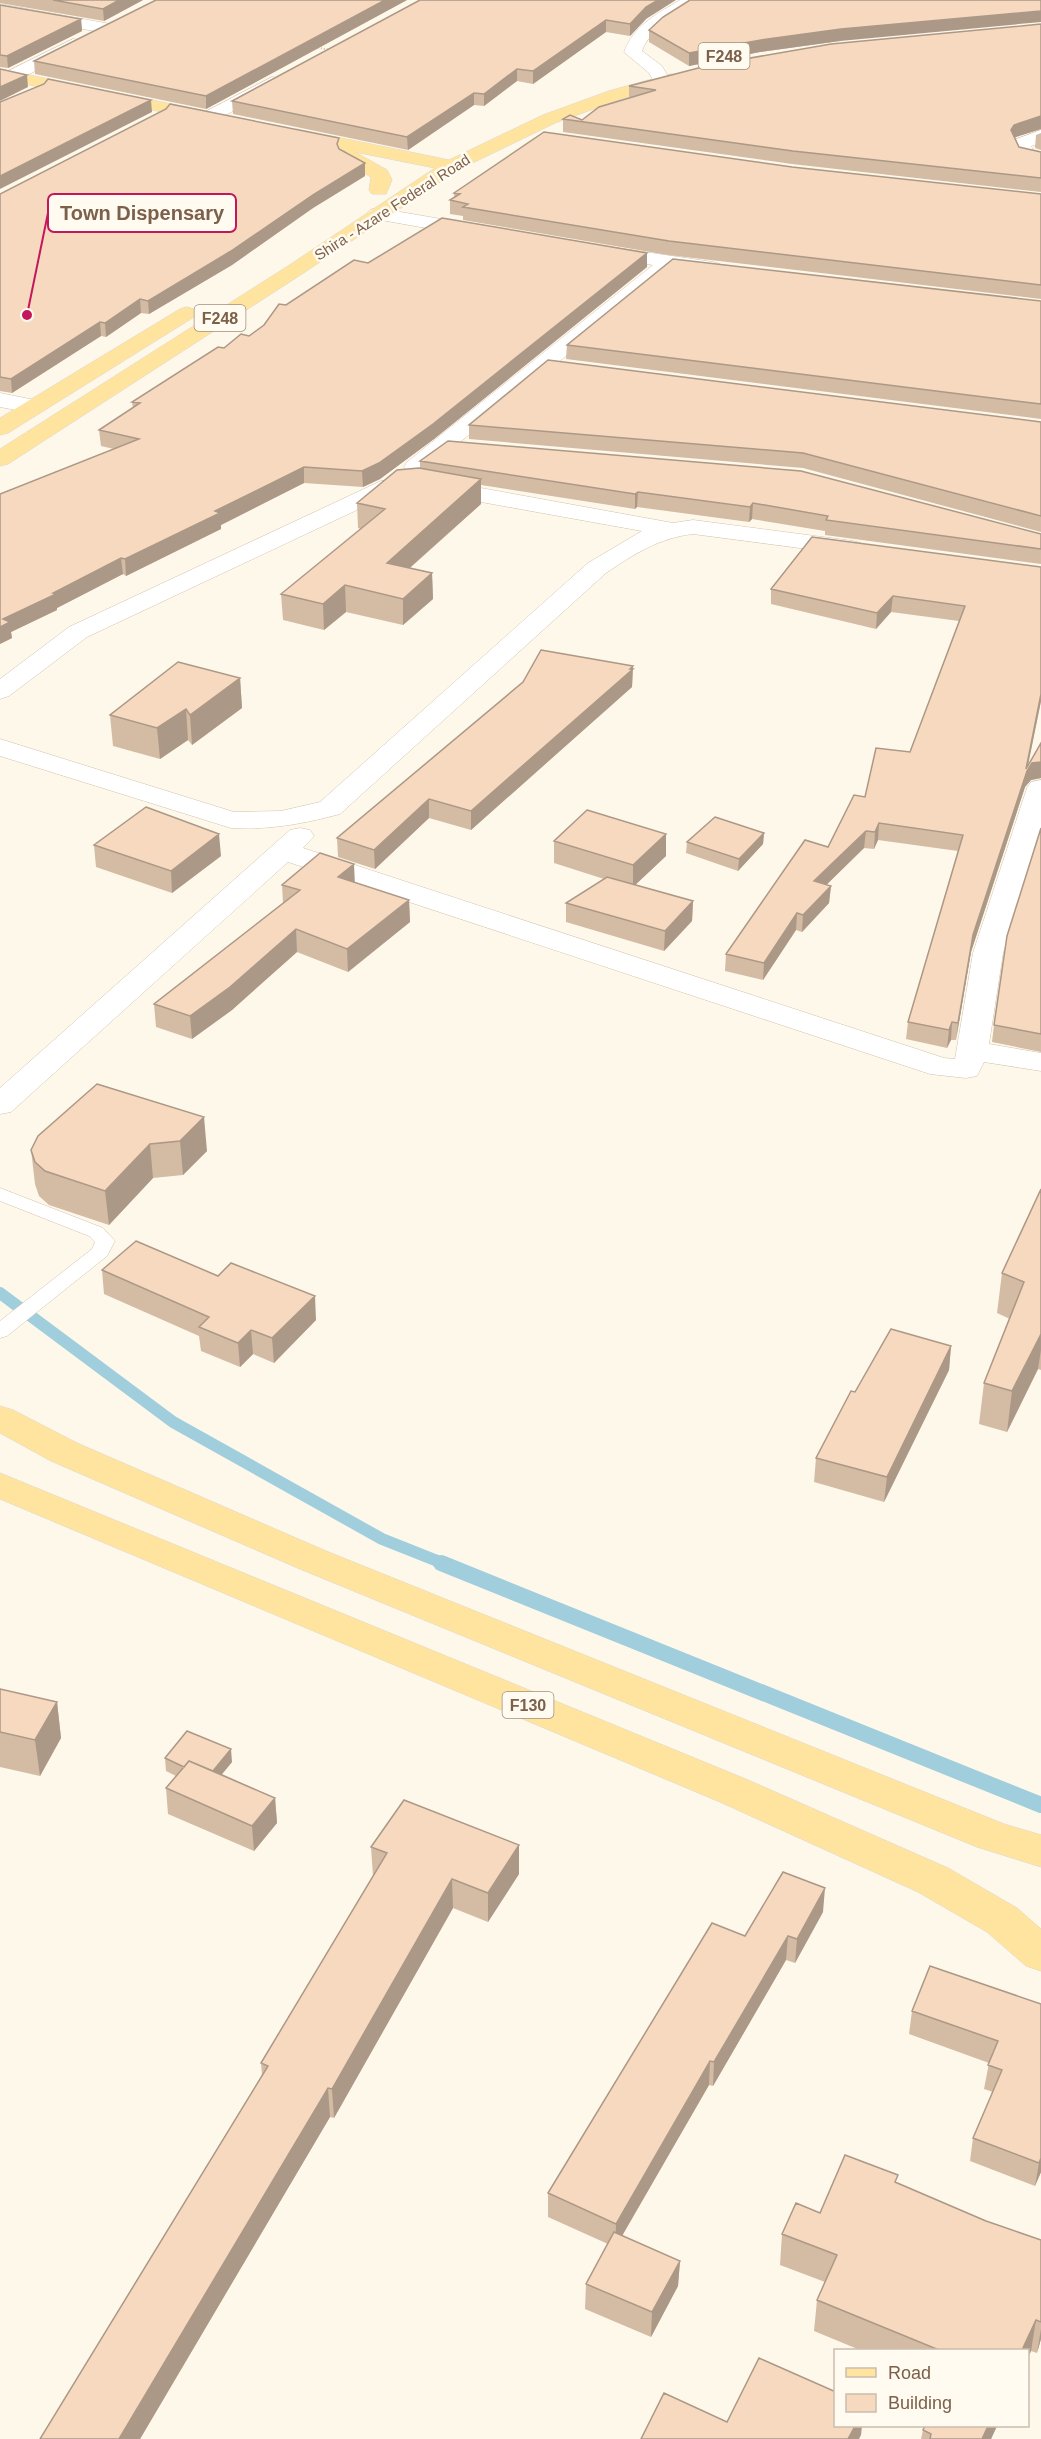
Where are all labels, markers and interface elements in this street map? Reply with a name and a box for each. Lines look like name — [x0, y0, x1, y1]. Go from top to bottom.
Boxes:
road number: F248 — [698, 43, 750, 69]
street label: Shira - Azare Federal Road — [311, 150, 473, 264]
callout: Town Dispensary — [48, 194, 236, 232]
text: Town Dispensary — [60, 202, 225, 224]
road number: F248 — [194, 305, 246, 331]
road number: F130 — [502, 1692, 554, 1718]
legend — [834, 2349, 1029, 2427]
text: Road — [888, 2363, 931, 2383]
text: Building — [888, 2393, 952, 2413]

